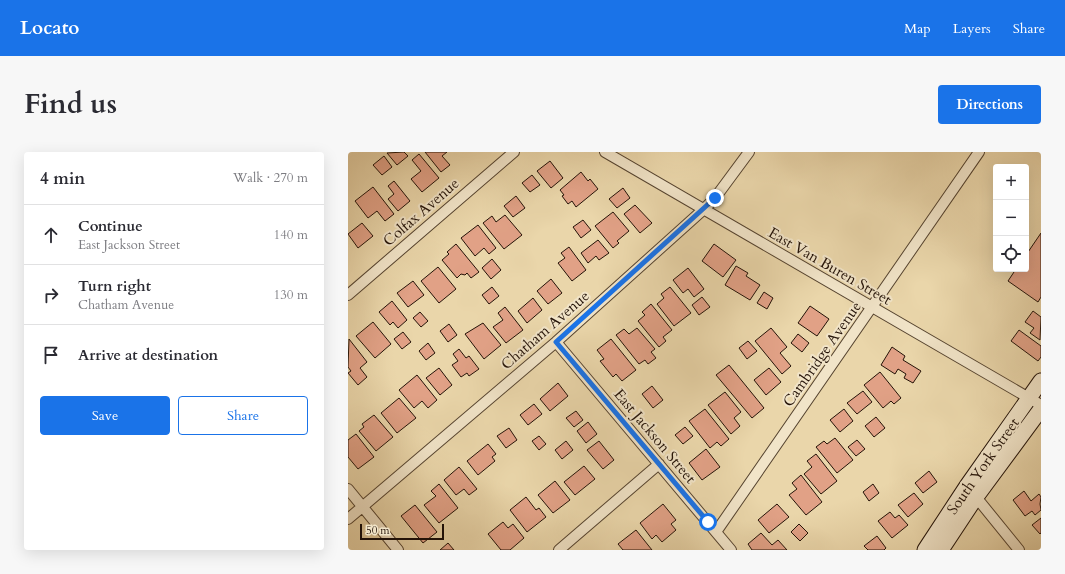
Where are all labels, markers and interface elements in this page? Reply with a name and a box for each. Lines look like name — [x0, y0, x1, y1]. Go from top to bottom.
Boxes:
text: Locato — [20, 15, 79, 41]
text: Map — [904, 19, 931, 38]
text: Layers — [953, 19, 991, 38]
text: Share — [1013, 19, 1045, 38]
text: Find us — [24, 85, 117, 123]
button: Directions — [938, 85, 1041, 124]
map controls — [993, 164, 1029, 272]
button: + — [993, 164, 1029, 200]
text: 4 min — [40, 167, 85, 190]
text: Walk · 270 m — [233, 169, 308, 187]
street label: Colfax Avenue — [379, 173, 463, 251]
route end — [706, 189, 724, 207]
button: − — [993, 200, 1029, 236]
text: Continue — [78, 216, 143, 236]
street label: East Van Buren Street — [765, 223, 895, 310]
icon: ahead — [40, 224, 62, 246]
text: 140 m — [274, 226, 308, 244]
text: East Jackson Street — [78, 236, 180, 254]
button: locate — [993, 236, 1029, 272]
text: Turn right — [78, 276, 151, 296]
icon: right — [40, 284, 62, 306]
text: 130 m — [274, 286, 308, 304]
street label: Chatham Avenue — [497, 286, 594, 374]
text: Chatham Avenue — [78, 296, 174, 314]
street label: Cambridge Avenue — [778, 297, 866, 411]
icon: arrive — [40, 344, 62, 366]
text: Arrive at destination — [78, 345, 218, 365]
street label: East Jackson Street — [610, 384, 701, 488]
button: Save — [40, 396, 170, 435]
button: Share — [178, 396, 308, 435]
street label: South York Street — [942, 413, 1024, 518]
route start — [699, 513, 717, 531]
scale bar — [360, 522, 444, 541]
text: 50 m — [366, 523, 390, 538]

